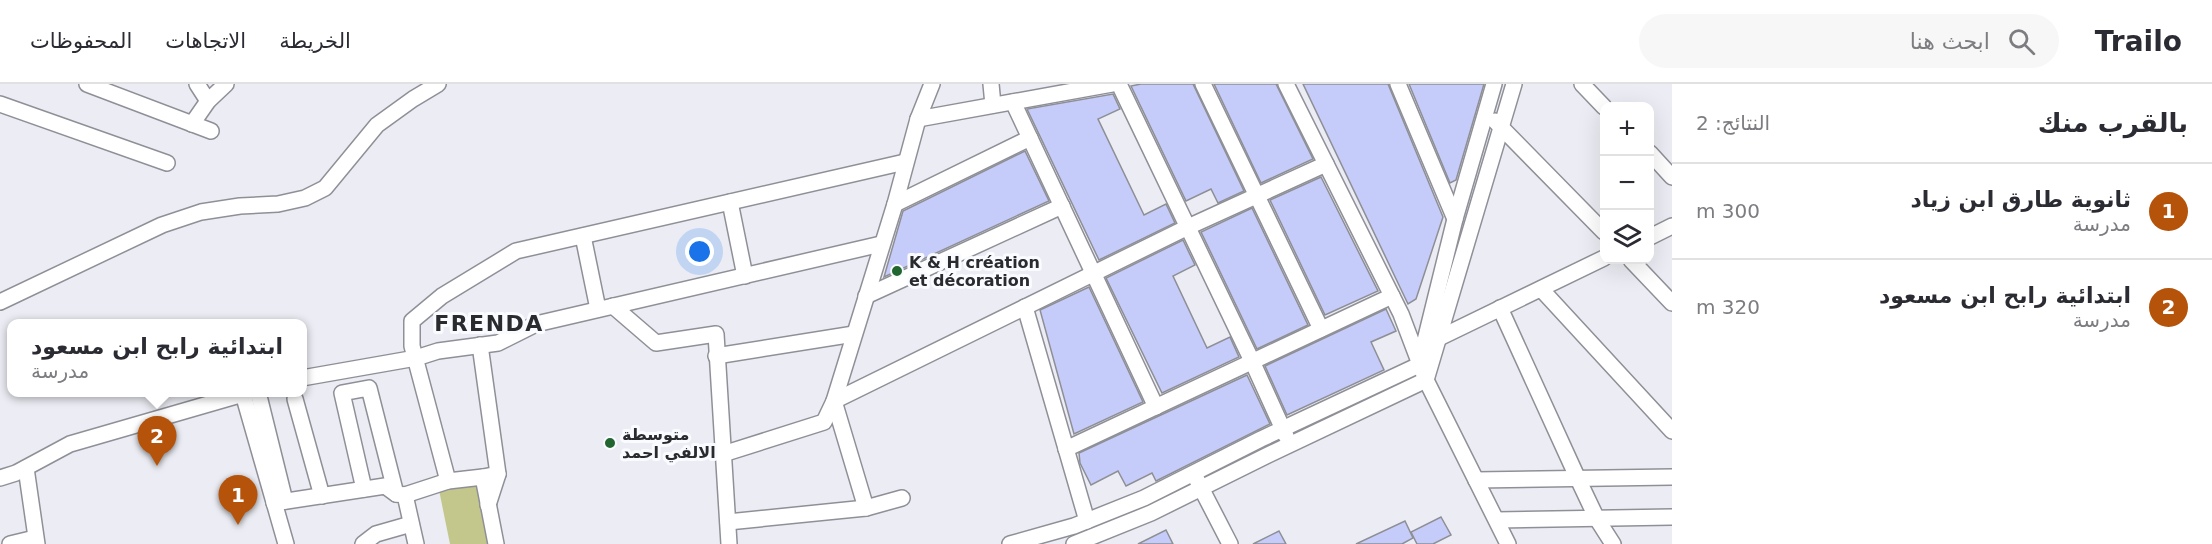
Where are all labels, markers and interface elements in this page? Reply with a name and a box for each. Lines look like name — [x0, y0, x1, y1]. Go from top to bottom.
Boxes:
search box — [1639, 14, 2059, 68]
icon: search — [2005, 25, 2038, 58]
text: Trailo — [2095, 25, 2182, 58]
text: المحفوظات — [30, 29, 132, 53]
text: الاتجاهات — [165, 29, 246, 53]
text: الخريطة — [279, 29, 351, 53]
text: ابحث هنا — [1910, 29, 1990, 54]
map controls — [1600, 102, 1654, 264]
button: + — [1600, 102, 1654, 156]
text: بالقرب منك — [2038, 108, 2188, 138]
text: النتائج: 2 — [1696, 111, 1770, 135]
button: − — [1600, 156, 1654, 210]
text: ثانوية طارق ابن زياد — [1910, 187, 2131, 212]
text: 300 m — [1696, 199, 1760, 223]
text: 1 — [2162, 199, 2175, 223]
button: layers — [1600, 210, 1654, 264]
text: مدرسة — [2073, 212, 2131, 236]
your location — [685, 237, 714, 266]
place label: K & H création et décoration — [909, 253, 1040, 290]
marker: K & H création et décoration — [890, 264, 904, 278]
text: ابتدائية رابح ابن مسعود — [1879, 283, 2131, 308]
text: 320 m — [1696, 295, 1760, 319]
text: 2 — [2162, 295, 2175, 319]
text: مدرسة — [2073, 308, 2131, 332]
district label: FRENDA — [434, 311, 544, 336]
popup — [7, 319, 307, 397]
text: ابتدائية رابح ابن مسعود — [31, 334, 283, 359]
text: مدرسة — [31, 359, 89, 383]
pin: 2 — [138, 416, 176, 466]
place label: متوسطة الالفي احمد — [622, 425, 716, 463]
marker: متوسطة الالفي احمد — [603, 436, 617, 450]
pin: 1 — [218, 476, 258, 525]

